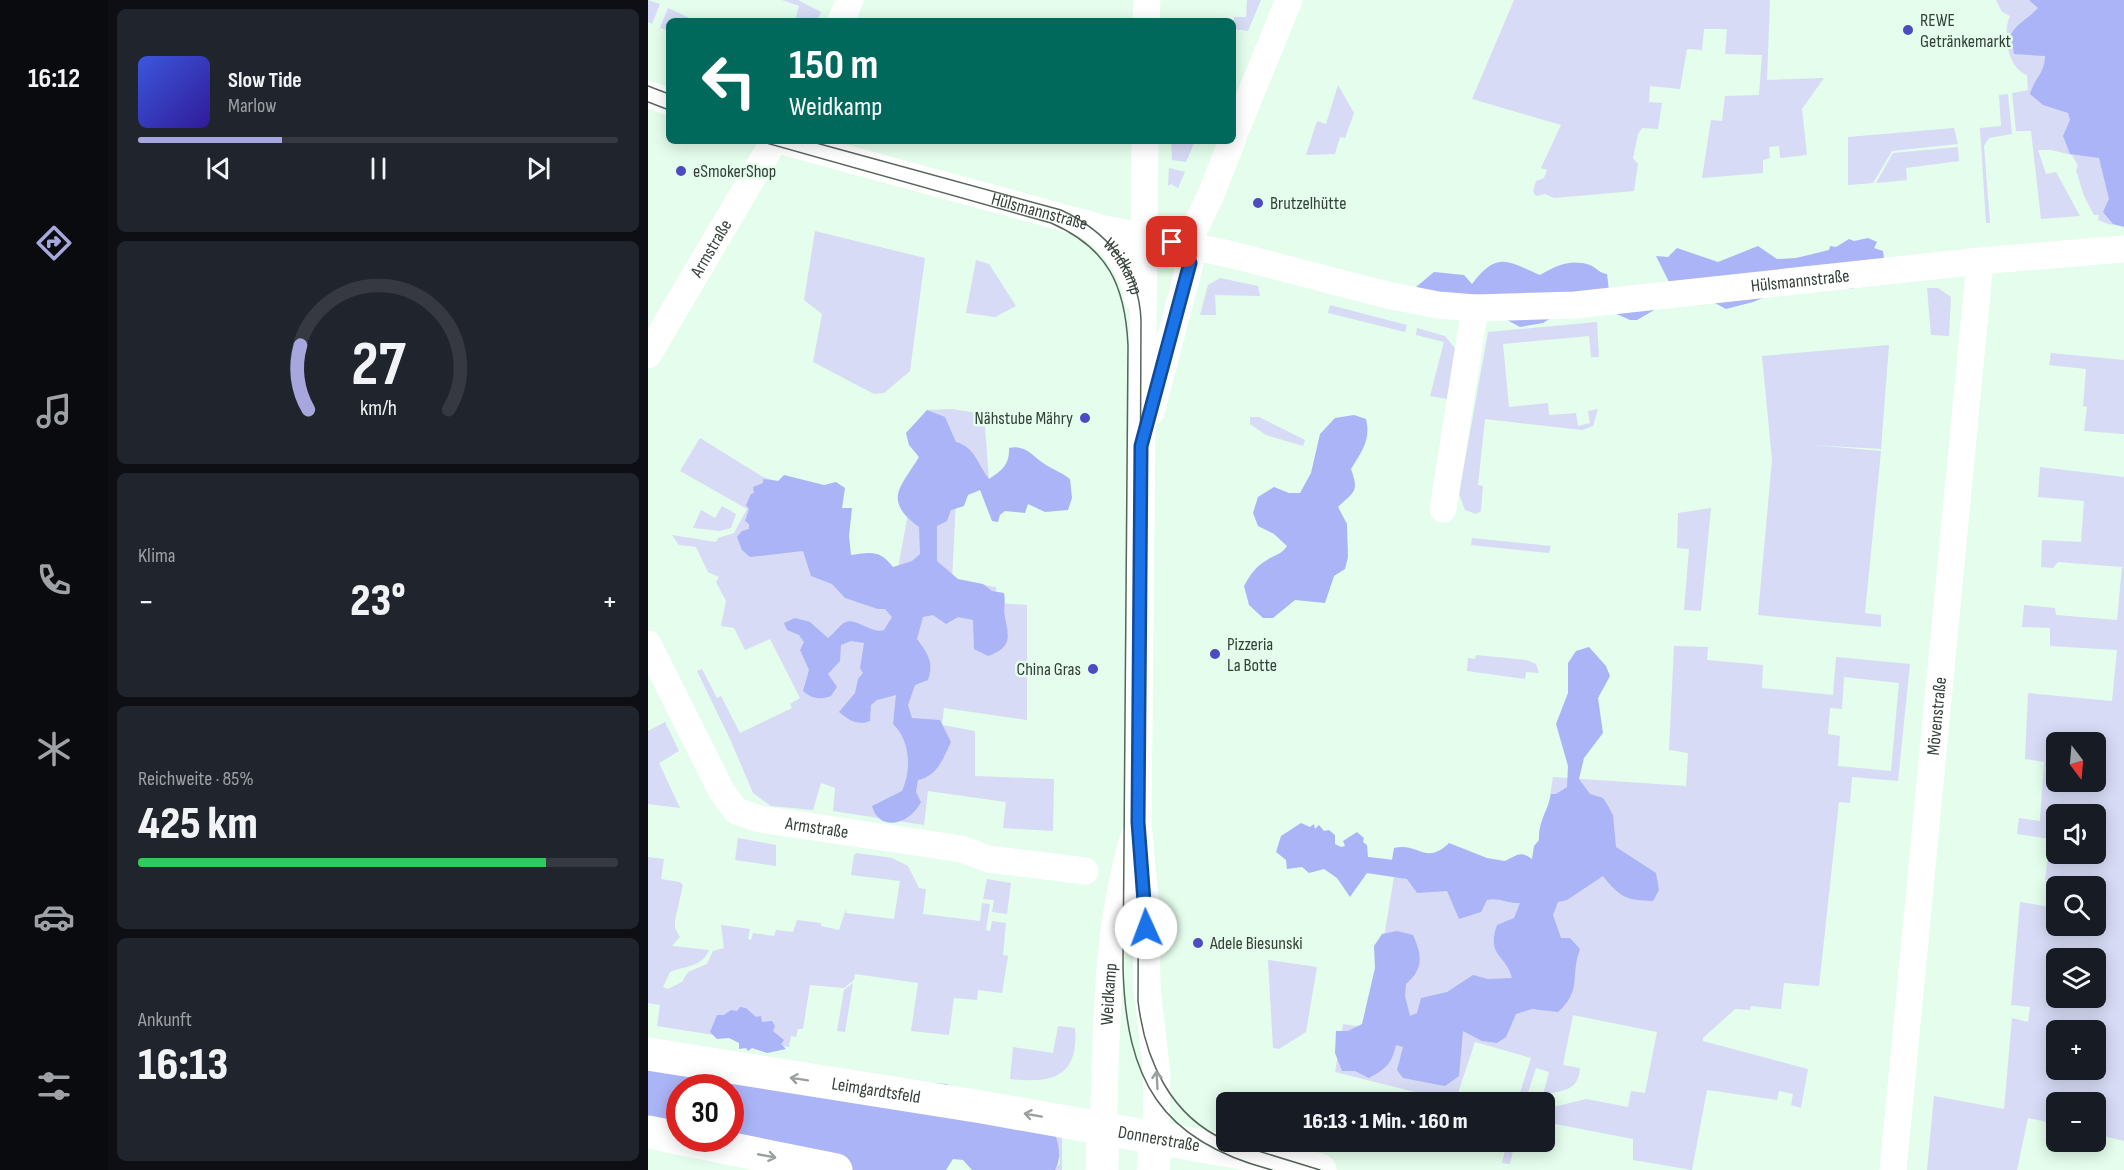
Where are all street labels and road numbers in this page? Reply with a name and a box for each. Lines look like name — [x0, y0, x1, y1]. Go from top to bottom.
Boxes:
street label: Hülsmannstraße — [989, 188, 1090, 234]
street label: Armstraße — [685, 216, 736, 282]
street label: Weidkamp — [1099, 233, 1147, 297]
street label: Hülsmannstraße — [1750, 265, 1850, 296]
street label: Mövenstraße — [1922, 676, 1951, 756]
street label: Armstraße — [783, 812, 850, 843]
street label: Weidkamp — [1096, 962, 1121, 1026]
street label: Leimgardtsfeld — [830, 1073, 922, 1108]
street label: Donnerstraße — [1117, 1121, 1202, 1156]

